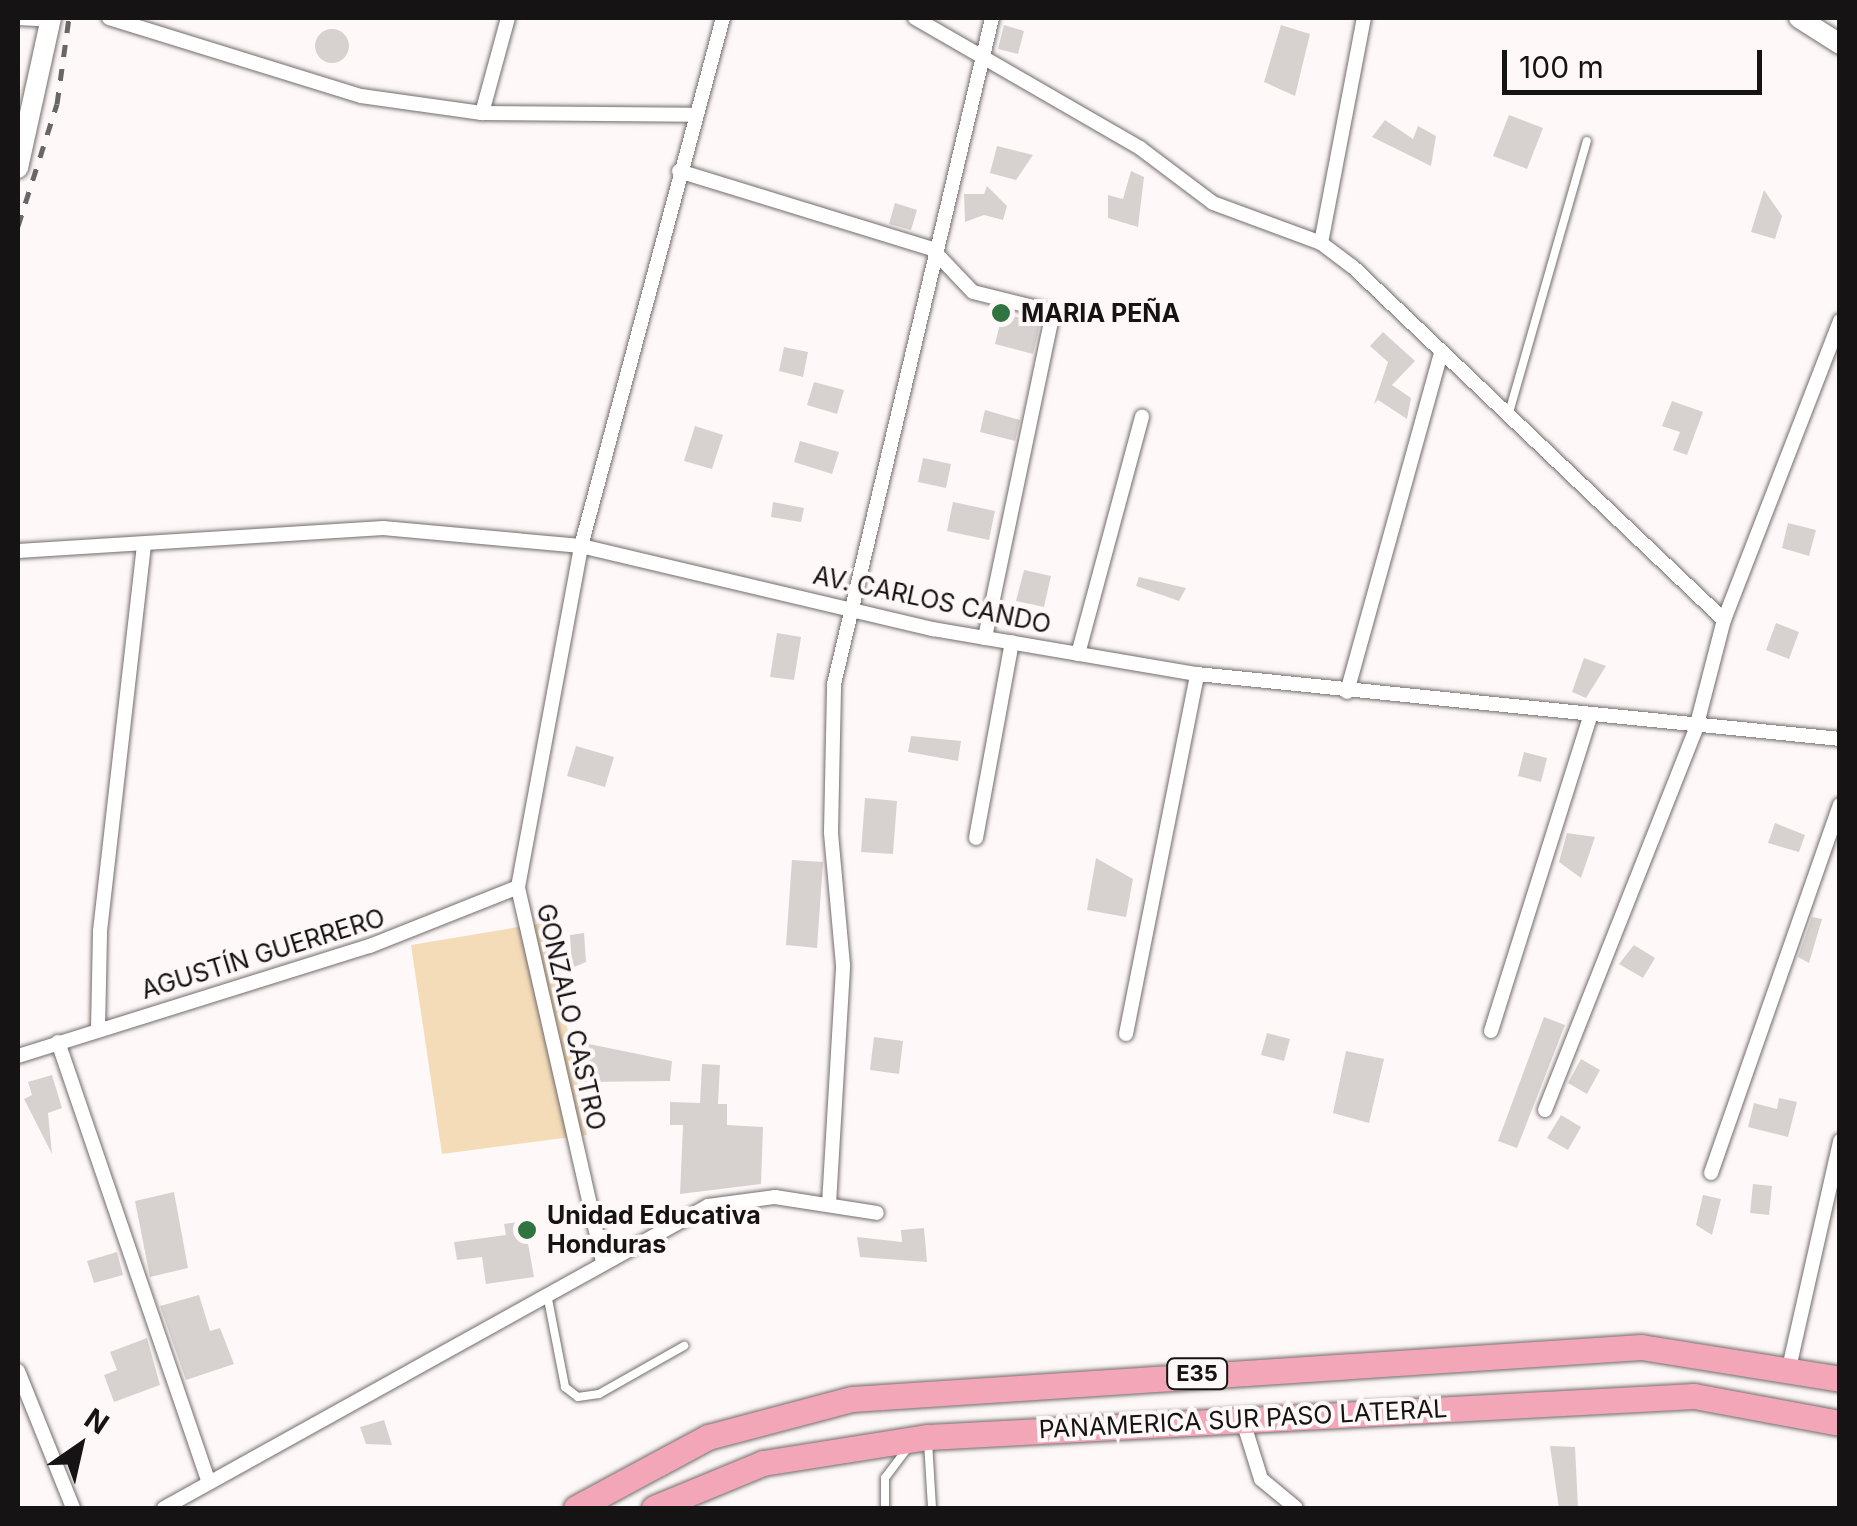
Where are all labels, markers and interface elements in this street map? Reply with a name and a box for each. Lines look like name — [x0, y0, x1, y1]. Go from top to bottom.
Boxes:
scale bar — [1507, 30, 1767, 92]
text: 100 m — [1519, 49, 1604, 85]
place label: MARIA PEÑA — [1021, 298, 1180, 328]
marker: MARIA PEÑA — [990, 302, 1012, 324]
street label: AV. CARLOS CANDO — [810, 560, 1054, 640]
street label: GONZALO CASTRO — [530, 901, 612, 1133]
street label: AGUSTÍN GUERRERO — [138, 903, 388, 1005]
place label: Unidad Educativa Honduras — [547, 1201, 761, 1260]
marker: Unidad Educativa Honduras — [516, 1219, 538, 1241]
road number: E35 — [1164, 1357, 1230, 1391]
street label: PANAMERICA SUR PASO LATERAL — [1038, 1393, 1448, 1445]
north arrow — [30, 1396, 130, 1496]
text: N — [78, 1401, 115, 1441]

